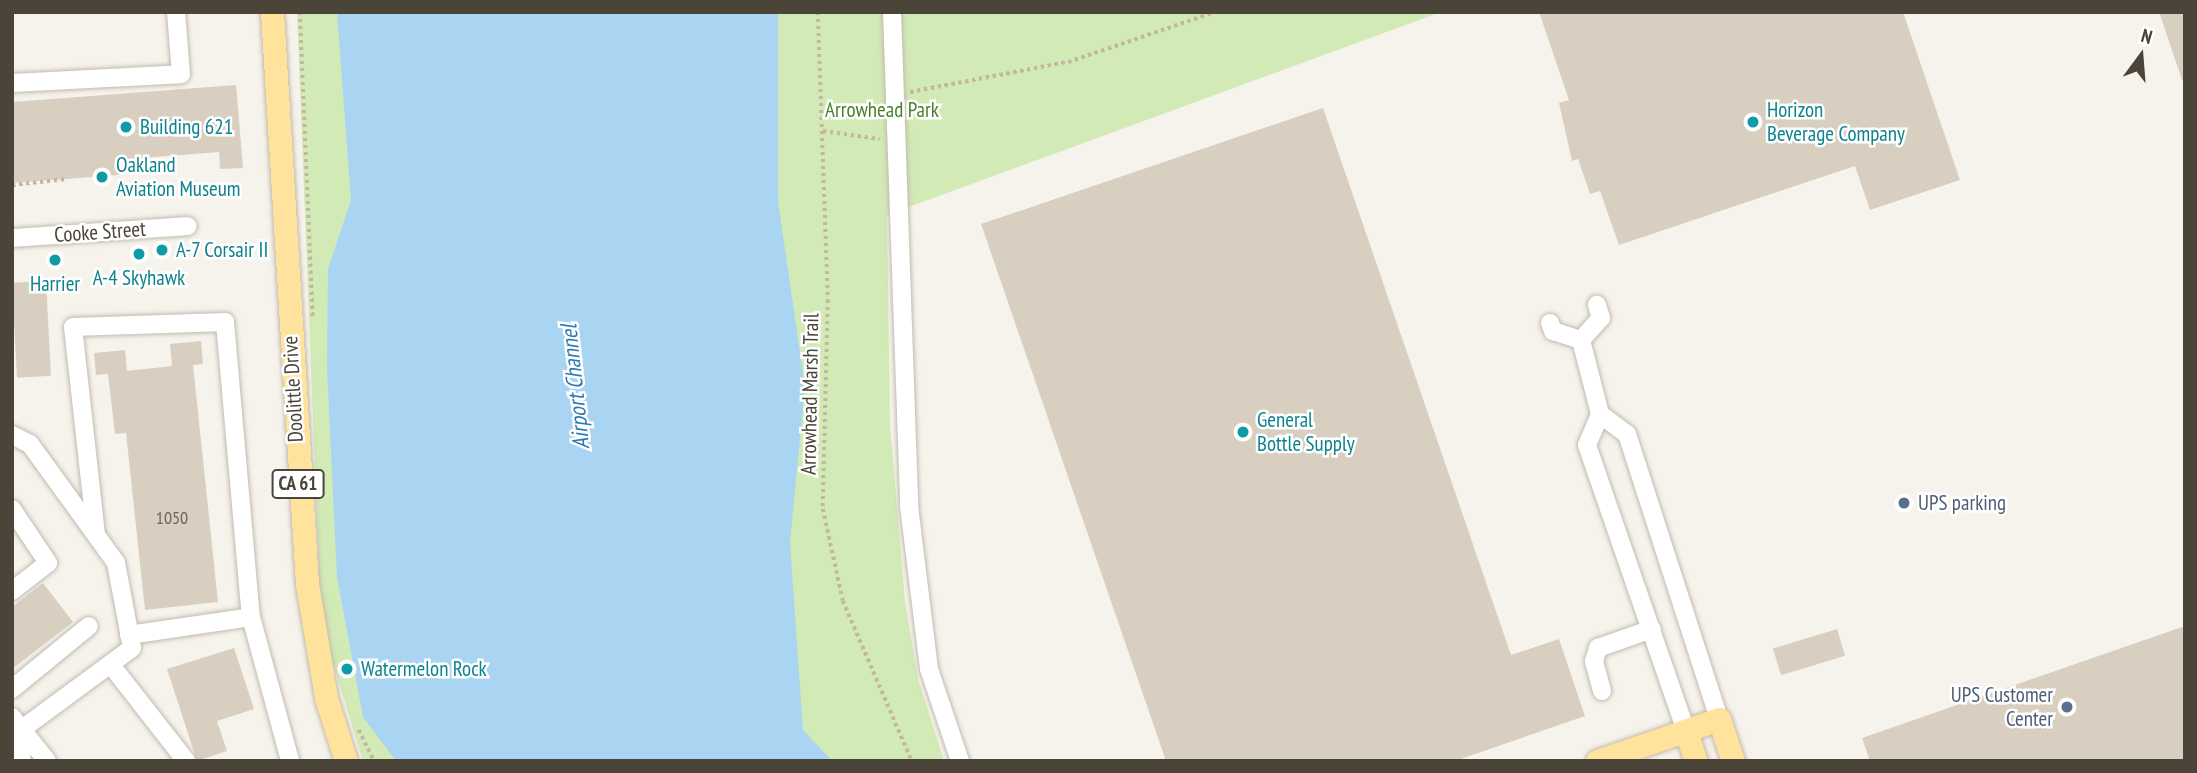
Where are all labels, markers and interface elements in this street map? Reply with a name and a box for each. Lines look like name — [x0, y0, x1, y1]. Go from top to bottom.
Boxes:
north arrow — [2106, 21, 2176, 91]
text: N — [2139, 23, 2155, 49]
park label: Arrowhead Park — [825, 97, 939, 123]
place label: Horizon Beverage Company — [1767, 97, 1905, 147]
place label: Building 621 — [140, 114, 233, 140]
marker: Horizon Beverage Company — [1745, 114, 1761, 130]
marker: Building 621 — [118, 119, 134, 135]
place label: Oakland Aviation Museum — [116, 152, 241, 202]
marker: Oakland Aviation Museum — [94, 169, 110, 185]
street label: Cooke Street — [53, 216, 147, 248]
place label: A-7 Corsair II — [176, 237, 269, 263]
marker: A-7 Corsair II — [154, 242, 170, 258]
marker: A-4 Skyhawk — [131, 246, 147, 262]
marker: Harrier — [47, 252, 63, 268]
place label: A-4 Skyhawk — [93, 265, 185, 291]
place label: Harrier — [30, 271, 80, 297]
street label: Arrowhead Marsh Trail — [796, 313, 824, 475]
water label: Airport Channel — [555, 323, 595, 451]
street label: Doolittle Drive — [278, 335, 308, 443]
place label: General Bottle Supply — [1257, 407, 1355, 457]
marker: General Bottle Supply — [1235, 424, 1251, 440]
road number: CA 61 — [270, 468, 326, 499]
place label: UPS parking — [1918, 490, 2006, 516]
marker: UPS parking — [1896, 495, 1912, 511]
house number: 1050 — [156, 507, 188, 529]
place label: Watermelon Rock — [361, 656, 487, 682]
marker: Watermelon Rock — [339, 661, 355, 677]
place label: UPS Customer Center — [1951, 682, 2053, 732]
marker: UPS Customer Center — [2059, 699, 2075, 715]

